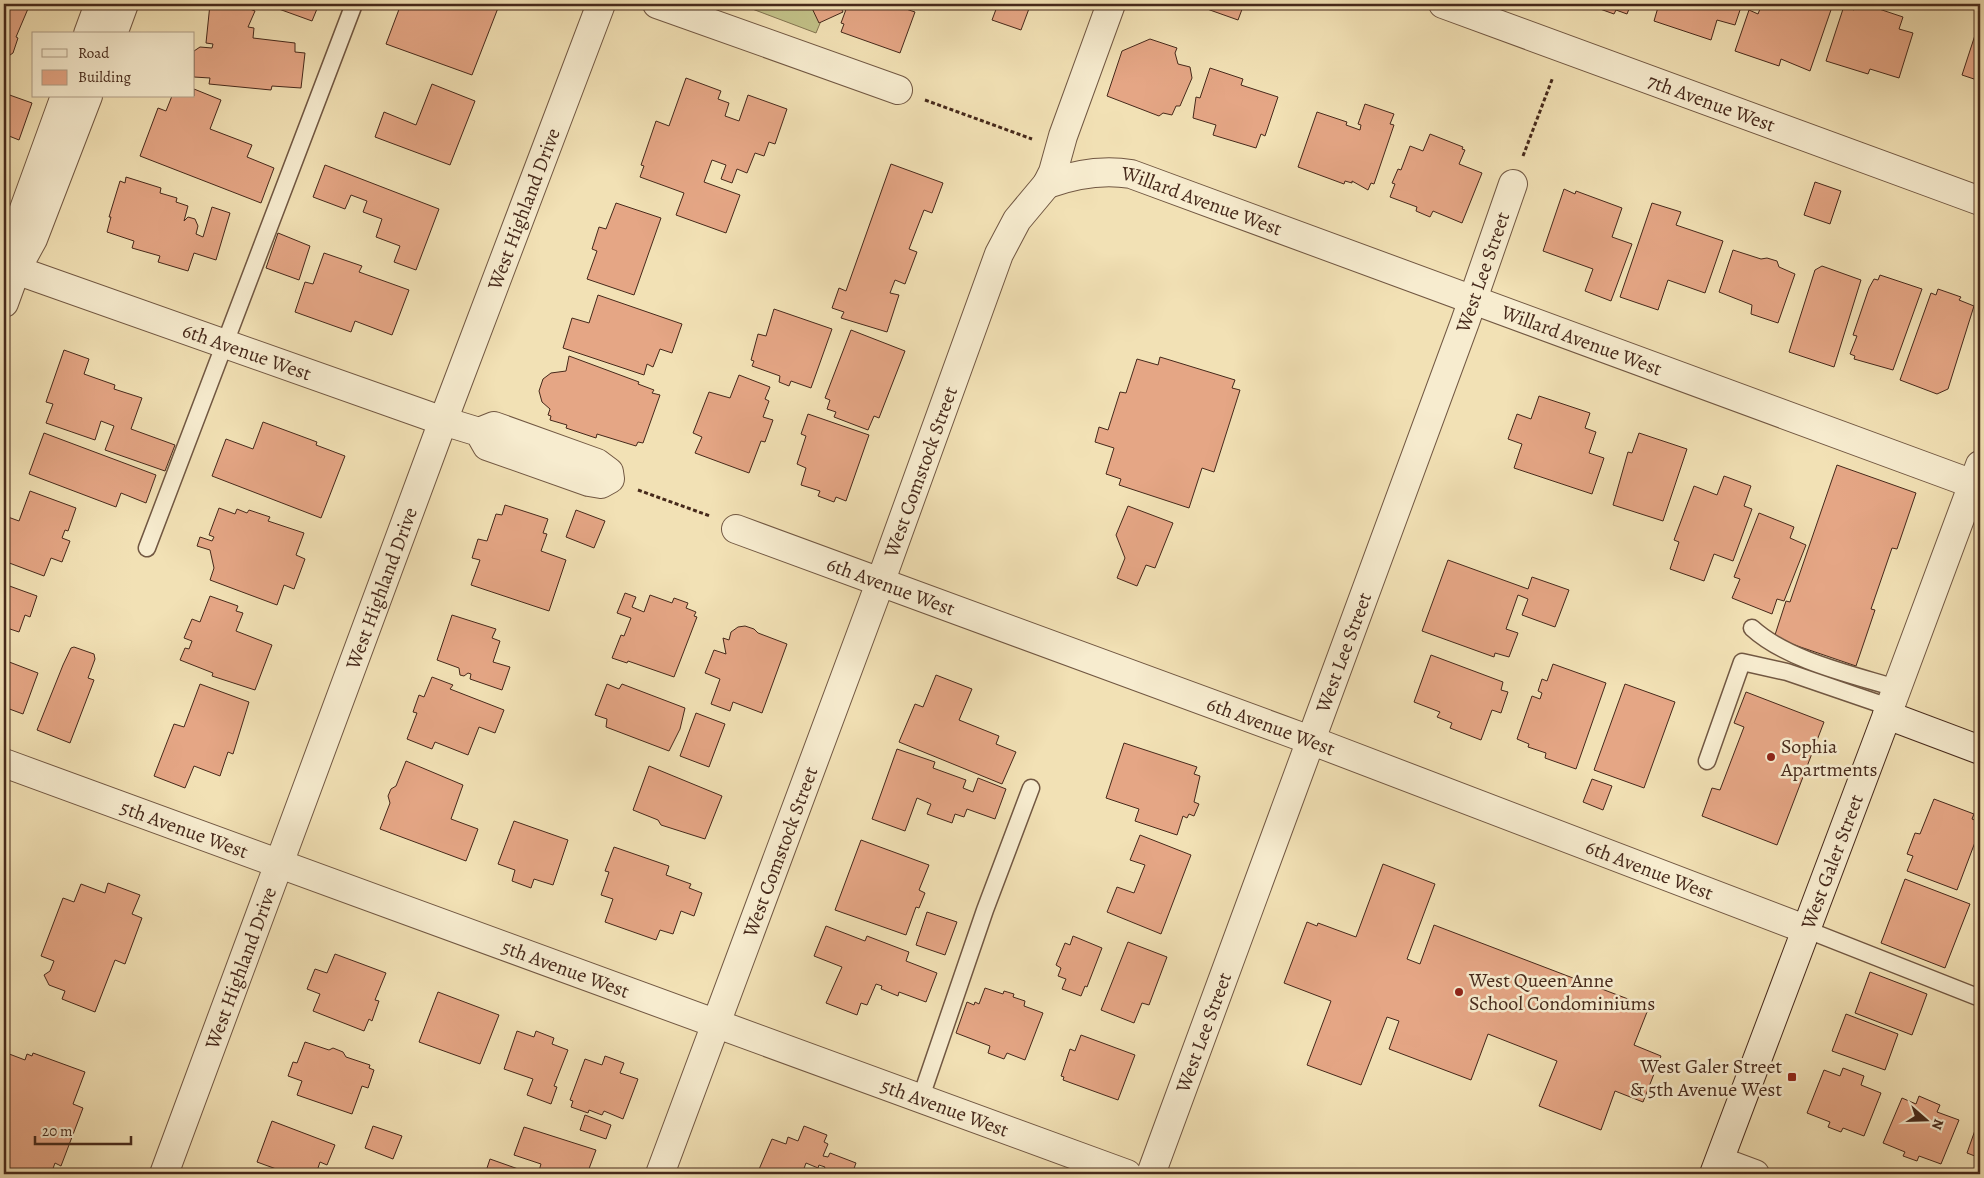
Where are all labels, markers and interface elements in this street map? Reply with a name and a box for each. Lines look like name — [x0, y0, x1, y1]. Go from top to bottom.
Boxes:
legend — [32, 32, 195, 98]
text: Road — [78, 43, 110, 63]
text: Building — [78, 67, 131, 87]
street label: 7th Avenue West — [1644, 67, 1779, 138]
street label: West Highland Drive — [480, 124, 566, 294]
street label: Willard Avenue West — [1119, 159, 1286, 242]
street label: West Lee Street — [1449, 208, 1516, 337]
street label: Willard Avenue West — [1497, 298, 1666, 382]
street label: 6th Avenue West — [179, 316, 315, 387]
street label: West Comstock Street — [877, 382, 964, 562]
street label: West Highland Drive — [338, 503, 423, 674]
street label: 6th Avenue West — [823, 550, 959, 622]
street label: West Lee Street — [1308, 588, 1378, 717]
street label: 6th Avenue West — [1203, 690, 1339, 762]
place label: Sophia Apartments — [1780, 733, 1878, 783]
marker: Sophia Apartments — [1765, 751, 1777, 763]
street label: West Comstock Street — [736, 762, 824, 941]
street label: West Galer Street — [1794, 790, 1870, 934]
street label: 5th Avenue West — [117, 793, 252, 865]
street label: 6th Avenue West — [1582, 833, 1718, 906]
street label: West Highland Drive — [198, 883, 283, 1053]
street label: 5th Avenue West — [498, 933, 634, 1004]
place label: West Queen Anne School Condominiums — [1468, 967, 1655, 1017]
street label: West Lee Street — [1168, 968, 1238, 1097]
marker: West Queen Anne School Condominiums — [1453, 986, 1465, 998]
place label: West Galer Street & 5th Avenue West — [1630, 1053, 1782, 1103]
marker: West Galer Street & 5th Avenue West — [1786, 1071, 1798, 1083]
street label: 5th Avenue West — [877, 1072, 1013, 1143]
north arrow — [1902, 1096, 1952, 1146]
scale bar — [35, 1113, 131, 1145]
text: N — [1927, 1116, 1948, 1132]
text: 20 m — [42, 1121, 73, 1141]

